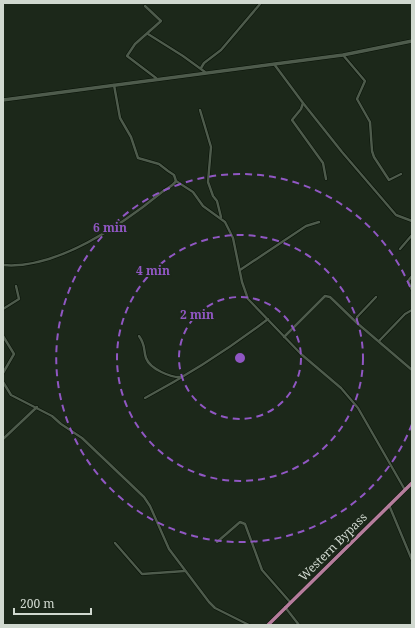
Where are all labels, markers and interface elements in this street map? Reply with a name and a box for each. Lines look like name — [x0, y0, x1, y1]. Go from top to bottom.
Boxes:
text: 6 min — [93, 219, 127, 236]
text: 4 min — [136, 262, 170, 279]
text: 2 min — [180, 306, 214, 323]
centre of rings — [233, 351, 247, 365]
street label: Western Bypass — [295, 509, 371, 585]
scale bar — [14, 590, 91, 616]
text: 200 m — [20, 595, 55, 612]

